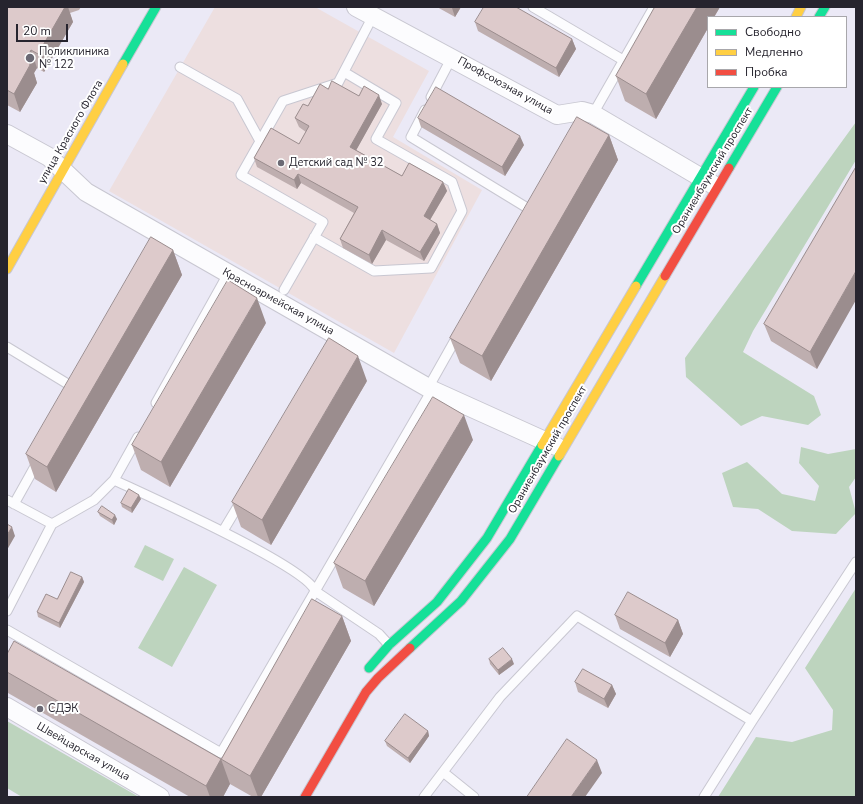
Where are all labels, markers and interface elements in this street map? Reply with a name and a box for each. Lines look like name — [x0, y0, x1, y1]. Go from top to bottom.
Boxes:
scale bar — [18, 16, 70, 42]
legend — [707, 16, 847, 88]
text: 20 m — [23, 23, 51, 39]
text: Свободно — [745, 24, 801, 40]
text: Медленно — [745, 44, 803, 60]
place label: Поликлиника № 122 — [39, 45, 109, 71]
marker: Поликлиника № 122 — [24, 52, 36, 64]
street label: Профсоюзная улица — [455, 54, 555, 118]
text: Пробка — [745, 64, 788, 80]
street label: улица Красного Флота — [36, 78, 106, 186]
street label: Ораниенбаумский проспект — [670, 105, 756, 237]
place label: Детский сад № 32 — [289, 156, 383, 170]
marker: Детский сад № 32 — [276, 158, 286, 168]
street label: Красноармейская улица — [220, 266, 336, 338]
street label: Ораниенбаумский проспект — [506, 384, 590, 516]
place label: СДЭК — [48, 702, 78, 716]
marker: СДЭК — [35, 704, 45, 714]
street label: Швейцарская улица — [34, 720, 132, 784]

